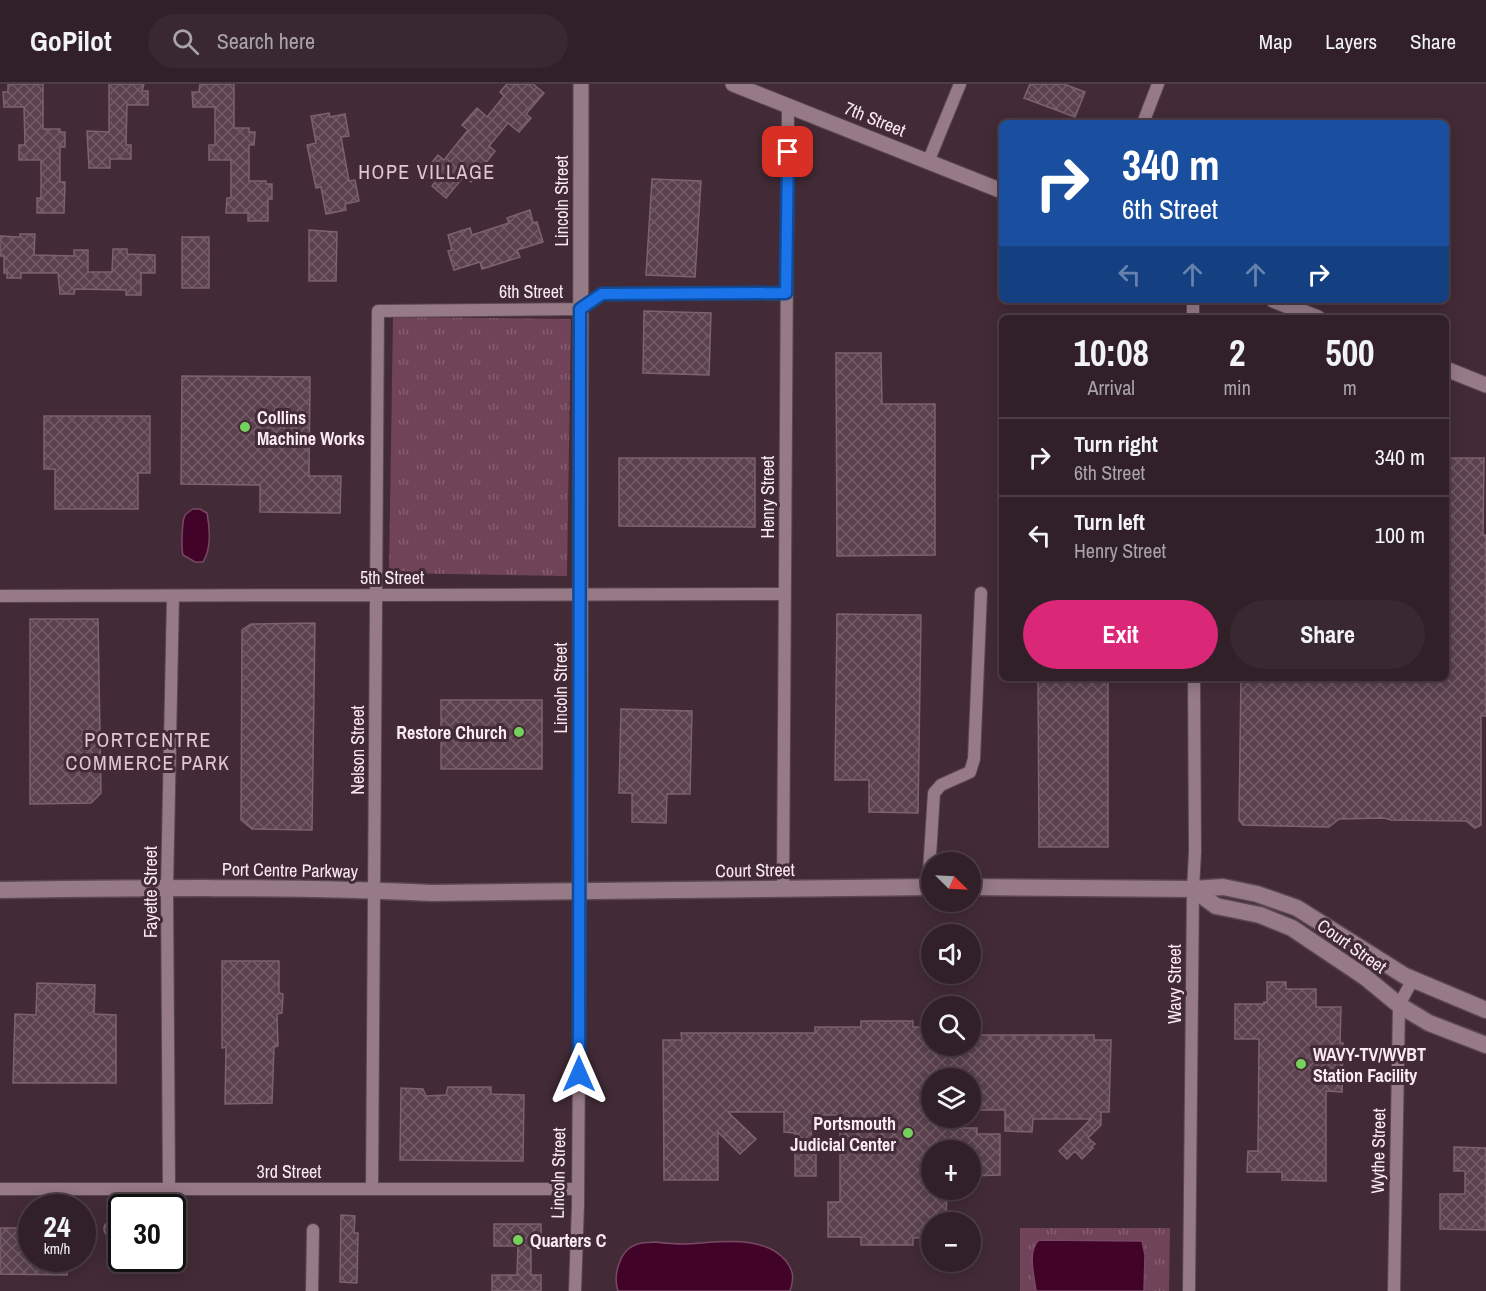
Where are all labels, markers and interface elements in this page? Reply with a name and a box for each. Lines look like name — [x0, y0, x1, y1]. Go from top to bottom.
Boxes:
search box — [148, 14, 568, 68]
text: GoPilot — [30, 22, 112, 60]
icon: search — [169, 25, 202, 58]
text: Search here — [217, 26, 315, 56]
text: Map — [1259, 27, 1292, 56]
text: Layers — [1325, 27, 1377, 56]
text: Share — [1410, 27, 1456, 56]
street label: 7th Street — [841, 95, 909, 143]
pin — [762, 126, 813, 177]
icon: arrive — [771, 135, 804, 168]
text: 340 m — [1122, 137, 1220, 193]
icon: right — [1023, 144, 1101, 222]
street label: Lincoln Street — [549, 155, 574, 247]
district label: HOPE VILLAGE — [358, 158, 496, 185]
text: 6th Street — [1122, 191, 1218, 227]
icon: left — [1113, 258, 1146, 291]
icon: ahead — [1176, 258, 1209, 291]
icon: ahead — [1239, 258, 1272, 291]
icon: right — [1302, 258, 1335, 291]
street label: 6th Street — [499, 279, 563, 304]
text: 10:08 — [1073, 329, 1149, 377]
text: 2 — [1229, 329, 1245, 377]
text: 500 — [1325, 329, 1375, 377]
text: Arrival — [1088, 374, 1135, 401]
text: min — [1223, 374, 1251, 401]
text: m — [1343, 374, 1357, 401]
place label: Collins Machine Works — [257, 405, 365, 451]
marker: Collins Machine Works — [238, 420, 252, 434]
text: Turn right — [1074, 429, 1158, 459]
icon: right — [1023, 441, 1056, 474]
text: 340 m — [1375, 442, 1425, 472]
street label: Henry Street — [755, 456, 780, 538]
text: 6th Street — [1074, 459, 1145, 486]
text: Turn left — [1074, 507, 1145, 537]
icon: left — [1023, 519, 1056, 552]
text: 100 m — [1375, 520, 1425, 550]
text: Henry Street — [1074, 537, 1166, 564]
street label: 5th Street — [360, 565, 424, 590]
button: Exit — [1023, 600, 1218, 669]
button: Share — [1230, 600, 1425, 669]
street label: Lincoln Street — [548, 642, 573, 734]
street label: Nelson Street — [345, 705, 370, 795]
place label: Restore Church — [396, 720, 507, 745]
marker: Restore Church — [512, 725, 526, 739]
district label: PORTCENTRE COMMERCE PARK — [66, 726, 231, 776]
street label: Fayette Street — [138, 846, 163, 938]
north arrow — [921, 852, 981, 912]
map controls — [921, 852, 981, 1272]
street label: Port Centre Parkway — [222, 856, 359, 884]
street label: Court Street — [715, 857, 795, 883]
street label: Court Street — [1312, 913, 1392, 979]
button: sound — [921, 924, 981, 984]
street label: Wavy Street — [1162, 944, 1187, 1024]
button: search — [921, 996, 981, 1056]
position arrow — [547, 1042, 611, 1106]
place label: WAVY-TV/WVBT Station Facility — [1313, 1042, 1426, 1088]
marker: WAVY-TV/WVBT Station Facility — [1294, 1057, 1308, 1071]
button: layers — [921, 1068, 981, 1128]
street label: Wythe Street — [1365, 1108, 1391, 1194]
place label: Portsmouth Judicial Center — [790, 1111, 896, 1157]
marker: Portsmouth Judicial Center — [901, 1126, 915, 1140]
street label: Lincoln Street — [545, 1127, 571, 1219]
button: + — [921, 1140, 981, 1200]
street label: 3rd Street — [257, 1159, 321, 1184]
speed limit sign: 30 — [108, 1194, 186, 1272]
text: 24 — [43, 1206, 71, 1246]
button: − — [921, 1212, 981, 1272]
place label: Quarters C — [530, 1228, 607, 1253]
marker: Quarters C — [511, 1233, 525, 1247]
text: km/h — [44, 1238, 70, 1259]

